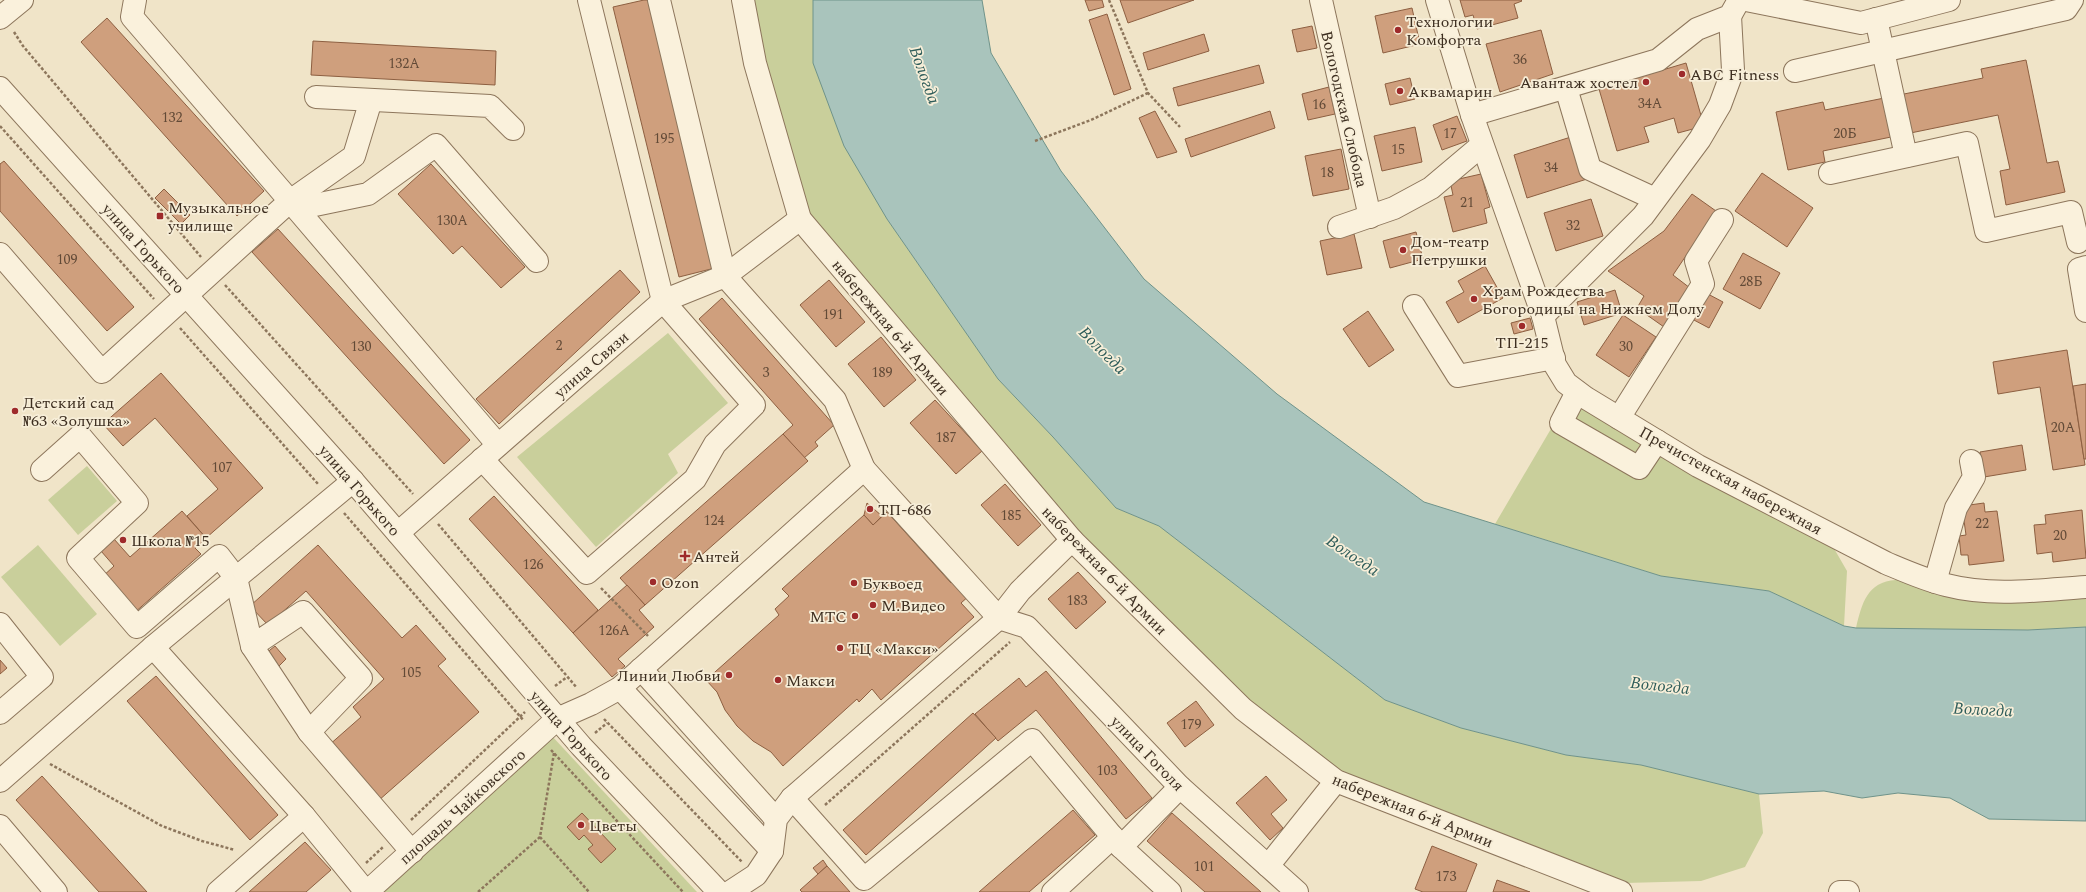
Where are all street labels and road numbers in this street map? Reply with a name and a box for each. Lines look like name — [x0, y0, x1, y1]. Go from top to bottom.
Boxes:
street label: Вологодская Слобода — [1314, 28, 1374, 190]
street label: улица Горького — [95, 197, 190, 299]
street label: набережная 6-й Армии — [826, 254, 955, 401]
street label: улица Связи — [548, 326, 634, 405]
street label: Пречистенская набережная — [1635, 420, 1826, 541]
street label: улица Горького — [312, 439, 406, 542]
street label: набережная 6-й Армии — [1036, 501, 1173, 641]
street label: улица Горького — [523, 684, 618, 786]
street label: улица Гоголя — [1104, 710, 1190, 797]
street label: площадь Чайковского — [394, 743, 531, 870]
street label: набережная 6-й Армии — [1328, 768, 1497, 854]

